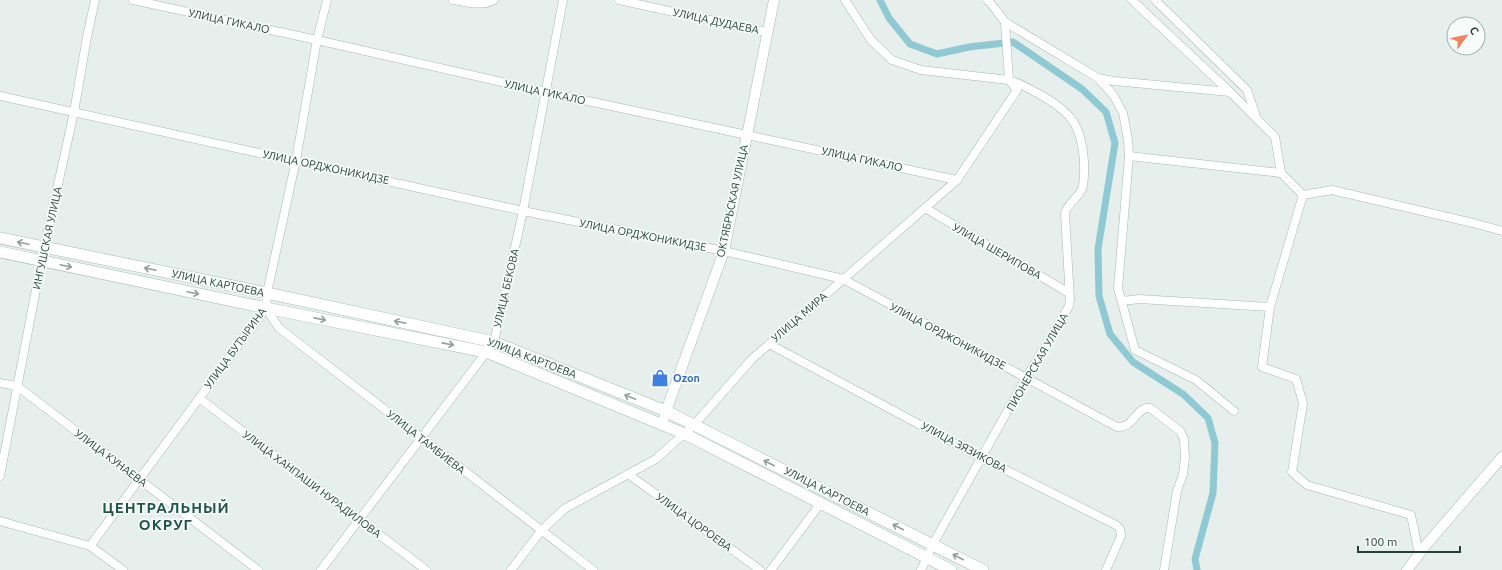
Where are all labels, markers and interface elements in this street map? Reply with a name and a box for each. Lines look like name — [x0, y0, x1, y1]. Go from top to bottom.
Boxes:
street label: УЛИЦА ДУДАЕВА — [672, 6, 761, 36]
street label: УЛИЦА ГИКАЛО — [187, 7, 271, 35]
north arrow — [1446, 16, 1486, 56]
text: С — [1467, 24, 1481, 37]
street label: УЛИЦА ГИКАЛО — [503, 78, 587, 106]
street label: ОКТЯБРЬСКАЯ УЛИЦА — [714, 143, 750, 259]
street label: УЛИЦА ГИКАЛО — [820, 145, 904, 173]
street label: УЛИЦА ОРДЖОНИКИДЗЕ — [262, 148, 390, 186]
street label: ИНГУШСКАЯ УЛИЦА — [30, 185, 64, 290]
street label: УЛИЦА ОРДЖОНИКИДЗЕ — [578, 217, 708, 253]
street label: УЛИЦА ШЕРИПОВА — [951, 221, 1044, 282]
one-way arrow — [16, 238, 29, 246]
street label: УЛИЦА БЕКОВА — [491, 246, 521, 329]
one-way arrow — [59, 263, 72, 271]
one-way arrow — [144, 265, 157, 273]
street label: УЛИЦА КАРТОЕВА — [171, 267, 266, 299]
one-way arrow — [186, 289, 199, 297]
street label: УЛИЦА МИРА — [769, 289, 830, 344]
street label: УЛИЦА ОРДЖОНИКИДЗЕ — [888, 300, 1008, 372]
street label: УЛИЦА БУТЫРИНА — [202, 305, 269, 391]
street label: ПИОНЕРСКАЯ УЛИЦА — [1004, 310, 1070, 413]
one-way arrow — [313, 315, 326, 323]
one-way arrow — [394, 317, 407, 325]
street label: УЛИЦА КАРТОЕВА — [486, 335, 579, 381]
one-way arrow — [441, 341, 454, 349]
shop icon: Ozon — [650, 368, 670, 388]
place label: Ozon — [673, 372, 700, 384]
one-way arrow — [624, 392, 636, 400]
street label: УЛИЦА ТАМБИЕВА — [384, 408, 468, 477]
street label: УЛИЦА ЗЯЗИКОВА — [919, 419, 1009, 475]
street label: УЛИЦА КУНАЕВА — [73, 427, 150, 490]
street label: УЛИЦА ХАНПАШИ НУРАДИЛОВА — [241, 428, 384, 540]
one-way arrow — [764, 458, 776, 466]
street label: УЛИЦА КАРТОЕВА — [782, 464, 873, 518]
street label: УЛИЦА ЦОРОЕВА — [654, 491, 735, 554]
district label: ЦЕНТРАЛЬНЫЙ ОКРУГ — [102, 498, 230, 533]
one-way arrow — [892, 523, 904, 530]
scale bar — [1358, 528, 1460, 554]
text: 100 m — [1364, 535, 1397, 548]
one-way arrow — [952, 553, 964, 560]

